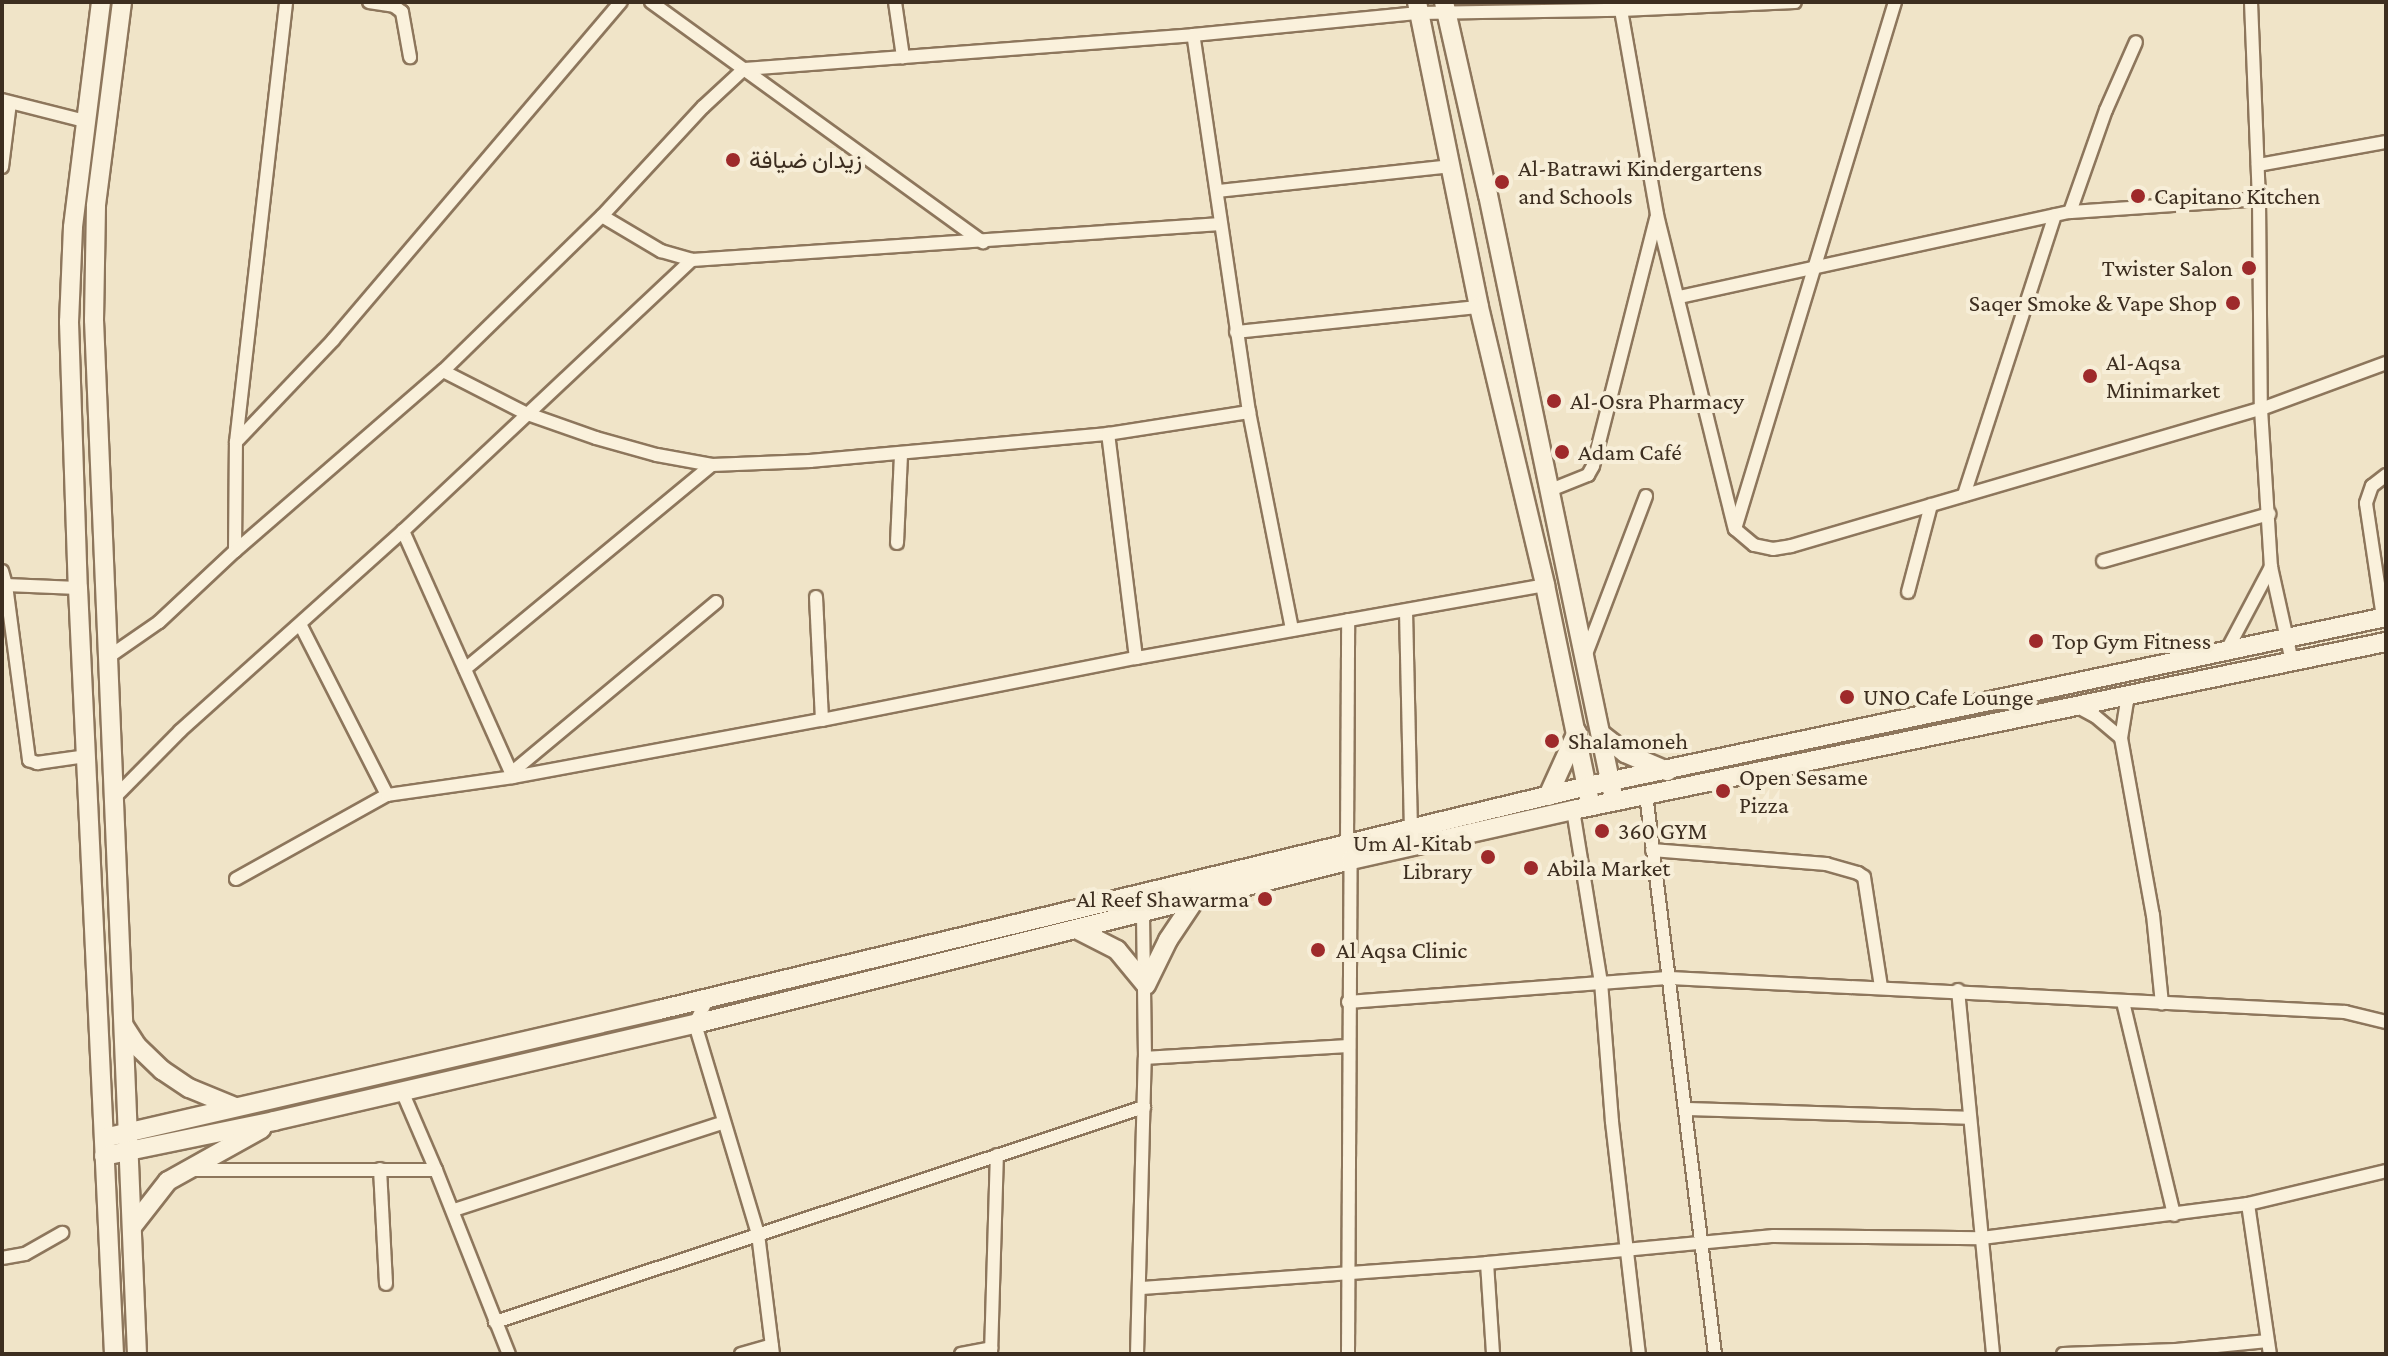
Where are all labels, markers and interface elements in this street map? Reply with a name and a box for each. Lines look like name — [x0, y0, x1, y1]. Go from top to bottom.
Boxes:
place label: زيدان ضيافة — [749, 146, 862, 174]
marker: زيدان ضيافة — [724, 151, 742, 169]
place label: Al-Batrawi Kindergartens and Schools — [1518, 154, 1762, 210]
marker: Al-Batrawi Kindergartens and Schools — [1493, 173, 1511, 191]
place label: Capitano Kitchen — [2154, 182, 2320, 210]
marker: Capitano Kitchen — [2129, 187, 2147, 205]
place label: Twister Salon — [2102, 254, 2233, 282]
marker: Twister Salon — [2240, 259, 2258, 277]
place label: Saqer Smoke & Vape Shop — [1969, 289, 2217, 317]
marker: Saqer Smoke & Vape Shop — [2224, 294, 2242, 312]
place label: Al-Aqsa Minimarket — [2106, 348, 2220, 404]
marker: Al-Aqsa Minimarket — [2081, 367, 2099, 385]
place label: Al-Osra Pharmacy — [1570, 387, 1744, 415]
marker: Al-Osra Pharmacy — [1545, 392, 1563, 410]
place label: Adam Café — [1578, 438, 1682, 466]
marker: Adam Café — [1553, 443, 1571, 461]
place label: Top Gym Fitness — [2052, 627, 2211, 655]
marker: Top Gym Fitness — [2027, 632, 2045, 650]
place label: UNO Cafe Lounge — [1863, 683, 2034, 711]
marker: UNO Cafe Lounge — [1838, 688, 1856, 706]
place label: Shalamoneh — [1568, 727, 1688, 755]
marker: Shalamoneh — [1543, 732, 1561, 750]
place label: Open Sesame Pizza — [1739, 763, 1868, 819]
marker: Open Sesame Pizza — [1714, 782, 1732, 800]
place label: 360 GYM — [1618, 817, 1707, 845]
marker: 360 GYM — [1593, 822, 1611, 840]
place label: Um Al-Kitab Library — [1353, 829, 1472, 885]
marker: Um Al-Kitab Library — [1479, 848, 1497, 866]
place label: Abila Market — [1547, 854, 1670, 882]
marker: Abila Market — [1522, 859, 1540, 877]
place label: Al Reef Shawarma — [1076, 885, 1249, 913]
marker: Al Reef Shawarma — [1256, 890, 1274, 908]
place label: Al Aqsa Clinic — [1336, 936, 1467, 964]
marker: Al Aqsa Clinic — [1307, 939, 1329, 961]

